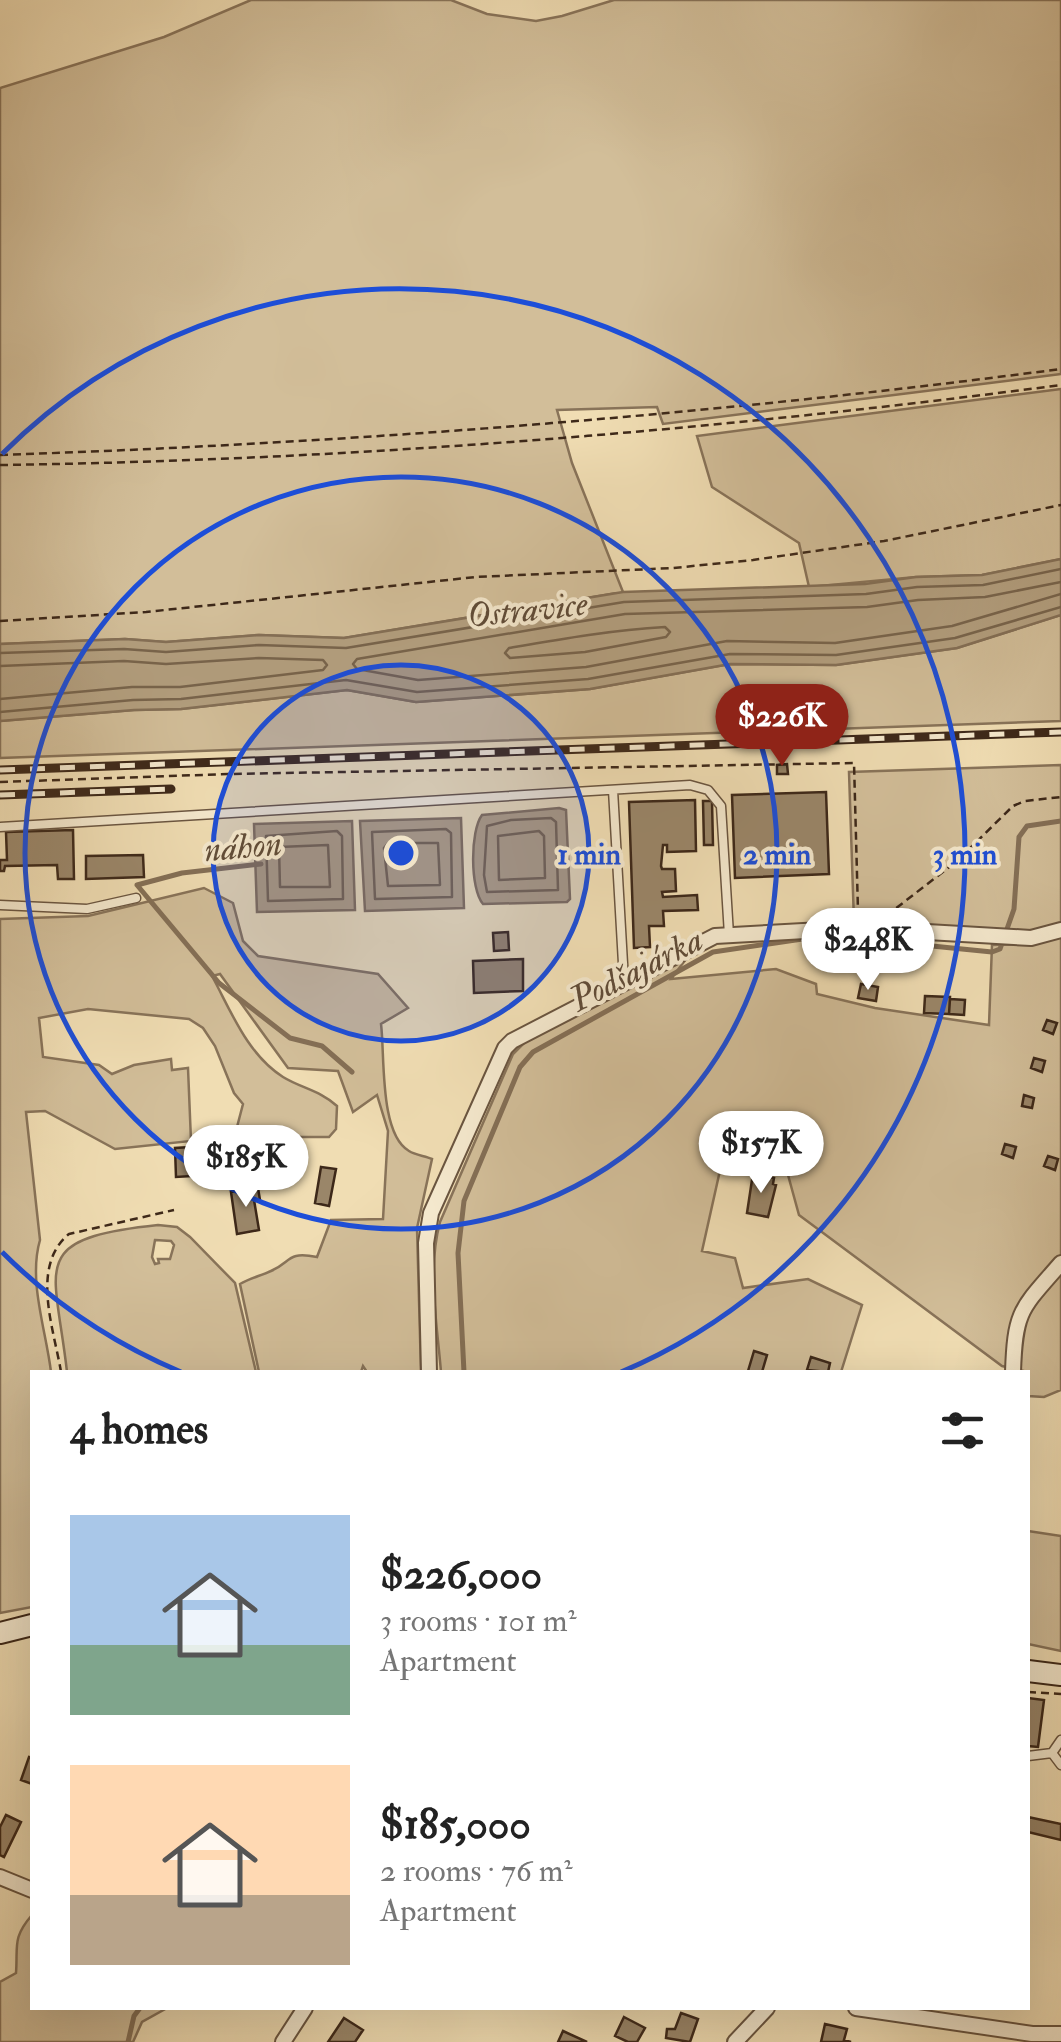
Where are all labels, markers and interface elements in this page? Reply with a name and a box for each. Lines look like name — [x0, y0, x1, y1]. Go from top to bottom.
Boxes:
water label: Ostravice — [465, 582, 590, 638]
pin: $226K — [712, 684, 852, 769]
text: $226K — [737, 696, 827, 736]
water label: náhon — [203, 822, 284, 872]
centre of rings — [383, 835, 419, 871]
text: 1 min — [557, 836, 621, 873]
text: 2 min — [743, 836, 812, 873]
text: 3 min — [933, 836, 998, 873]
pin: $248K — [798, 908, 938, 993]
water label: Podšajárka — [562, 918, 710, 1023]
text: $248K — [824, 920, 912, 960]
pin: $157K — [691, 1111, 831, 1196]
text: $157K — [721, 1123, 801, 1163]
pin: $185K — [176, 1125, 316, 1210]
text: $185K — [206, 1137, 286, 1177]
icon: filters — [935, 1403, 990, 1458]
text: 4 homes — [70, 1404, 208, 1456]
text: $226,000 — [380, 1549, 542, 1601]
icon: home — [150, 1555, 270, 1675]
text: 3 rooms · 101 m² — [380, 1601, 577, 1641]
text: Apartment — [380, 1641, 517, 1681]
text: $185,000 — [380, 1799, 531, 1851]
icon: home — [150, 1805, 270, 1925]
text: 2 rooms · 76 m² — [380, 1851, 573, 1891]
text: Apartment — [380, 1891, 517, 1931]

